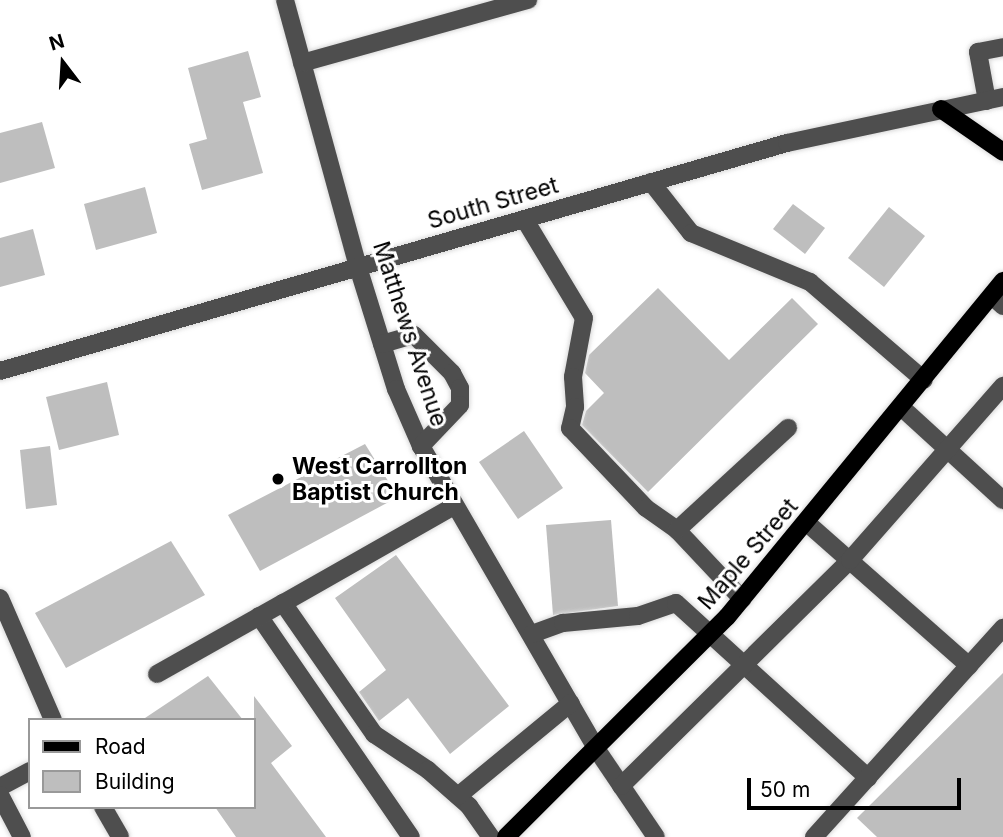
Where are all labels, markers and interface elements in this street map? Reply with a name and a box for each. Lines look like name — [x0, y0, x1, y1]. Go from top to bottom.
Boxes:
north arrow — [28, 28, 98, 98]
text: N — [46, 29, 67, 56]
street label: South Street — [424, 171, 562, 235]
street label: Matthews Avenue — [367, 238, 453, 430]
place label: West Carrollton Baptist Church — [292, 452, 467, 506]
marker: West Carrollton Baptist Church — [270, 471, 286, 487]
street label: Maple Street — [692, 493, 804, 615]
legend — [28, 718, 256, 809]
text: Road — [95, 734, 146, 759]
scale bar — [751, 764, 964, 808]
text: Building — [95, 769, 175, 794]
text: 50 m — [760, 777, 810, 802]

